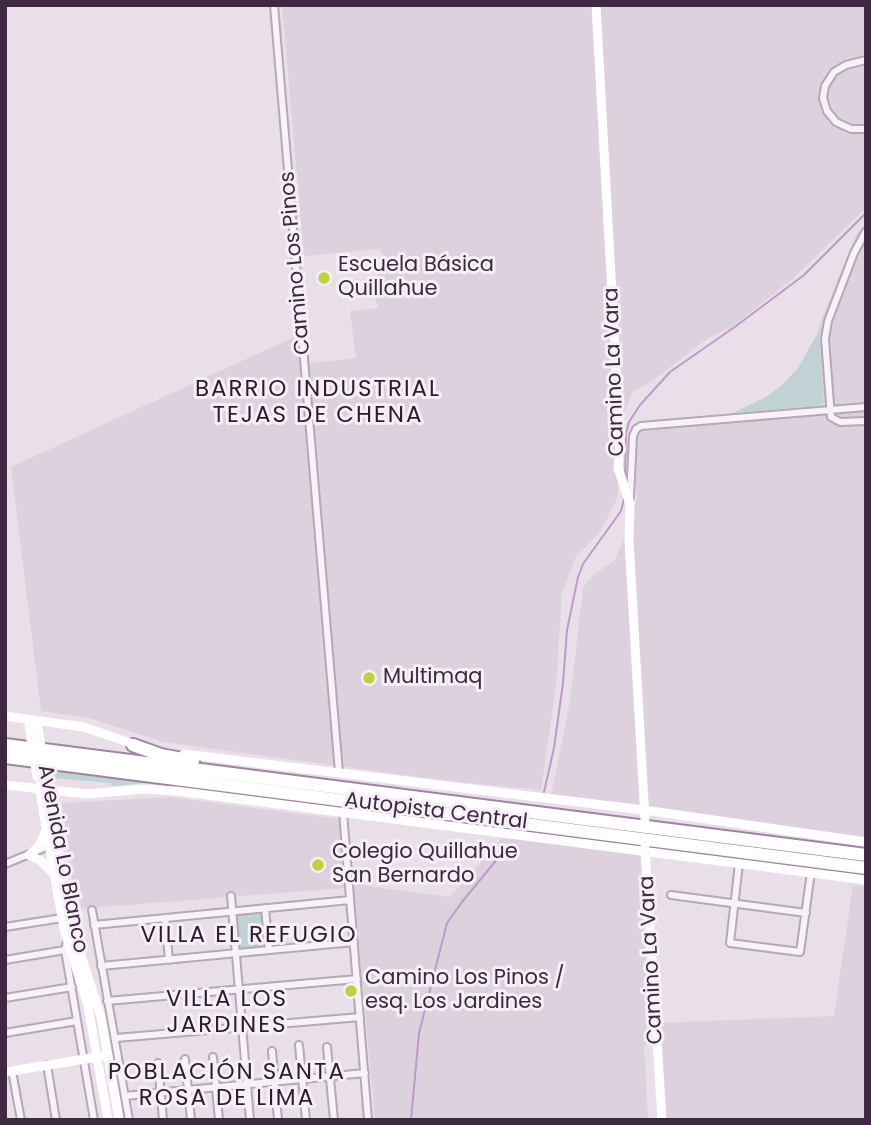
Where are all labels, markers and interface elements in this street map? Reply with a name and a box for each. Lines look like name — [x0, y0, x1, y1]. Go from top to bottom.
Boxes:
street label: Camino Los Pinos — [275, 170, 317, 356]
place label: Escuela Básica Quillahue — [338, 253, 494, 303]
marker: Escuela Básica Quillahue — [316, 270, 332, 286]
street label: Camino La Vara — [599, 287, 631, 457]
district label: BARRIO INDUSTRIAL TEJAS DE CHENA — [197, 376, 439, 430]
place label: Multimaq — [383, 665, 483, 691]
marker: Multimaq — [361, 670, 377, 686]
street label: Avenida Lo Blanco — [31, 763, 93, 955]
street label: Autopista Central — [343, 788, 529, 836]
place label: Colegio Quillahue San Bernardo — [332, 840, 518, 890]
marker: Colegio Quillahue San Bernardo — [310, 857, 326, 873]
street label: Camino La Vara — [635, 875, 669, 1045]
district label: VILLA EL REFUGIO — [142, 922, 356, 950]
place label: Camino Los Pinos / esq. Los Jardines — [365, 966, 565, 1016]
marker: Camino Los Pinos / esq. Los Jardines — [343, 983, 359, 999]
district label: VILLA LOS JARDINES — [167, 986, 287, 1040]
district label: POBLACIÓN SANTA ROSA DE LIMA — [110, 1059, 344, 1113]

